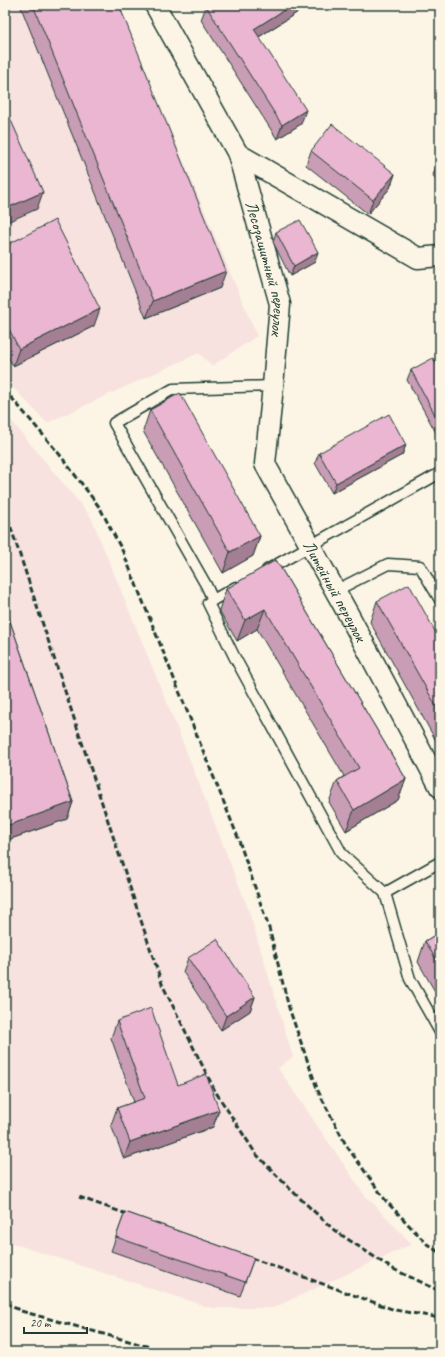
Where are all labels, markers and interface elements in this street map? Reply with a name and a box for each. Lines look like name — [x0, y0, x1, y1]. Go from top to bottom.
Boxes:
street label: Лесозащитный переулок — [241, 198, 291, 338]
street label: Литейный переулок — [299, 537, 372, 647]
scale bar — [24, 1309, 87, 1335]
text: 20 m — [30, 1315, 52, 1331]

